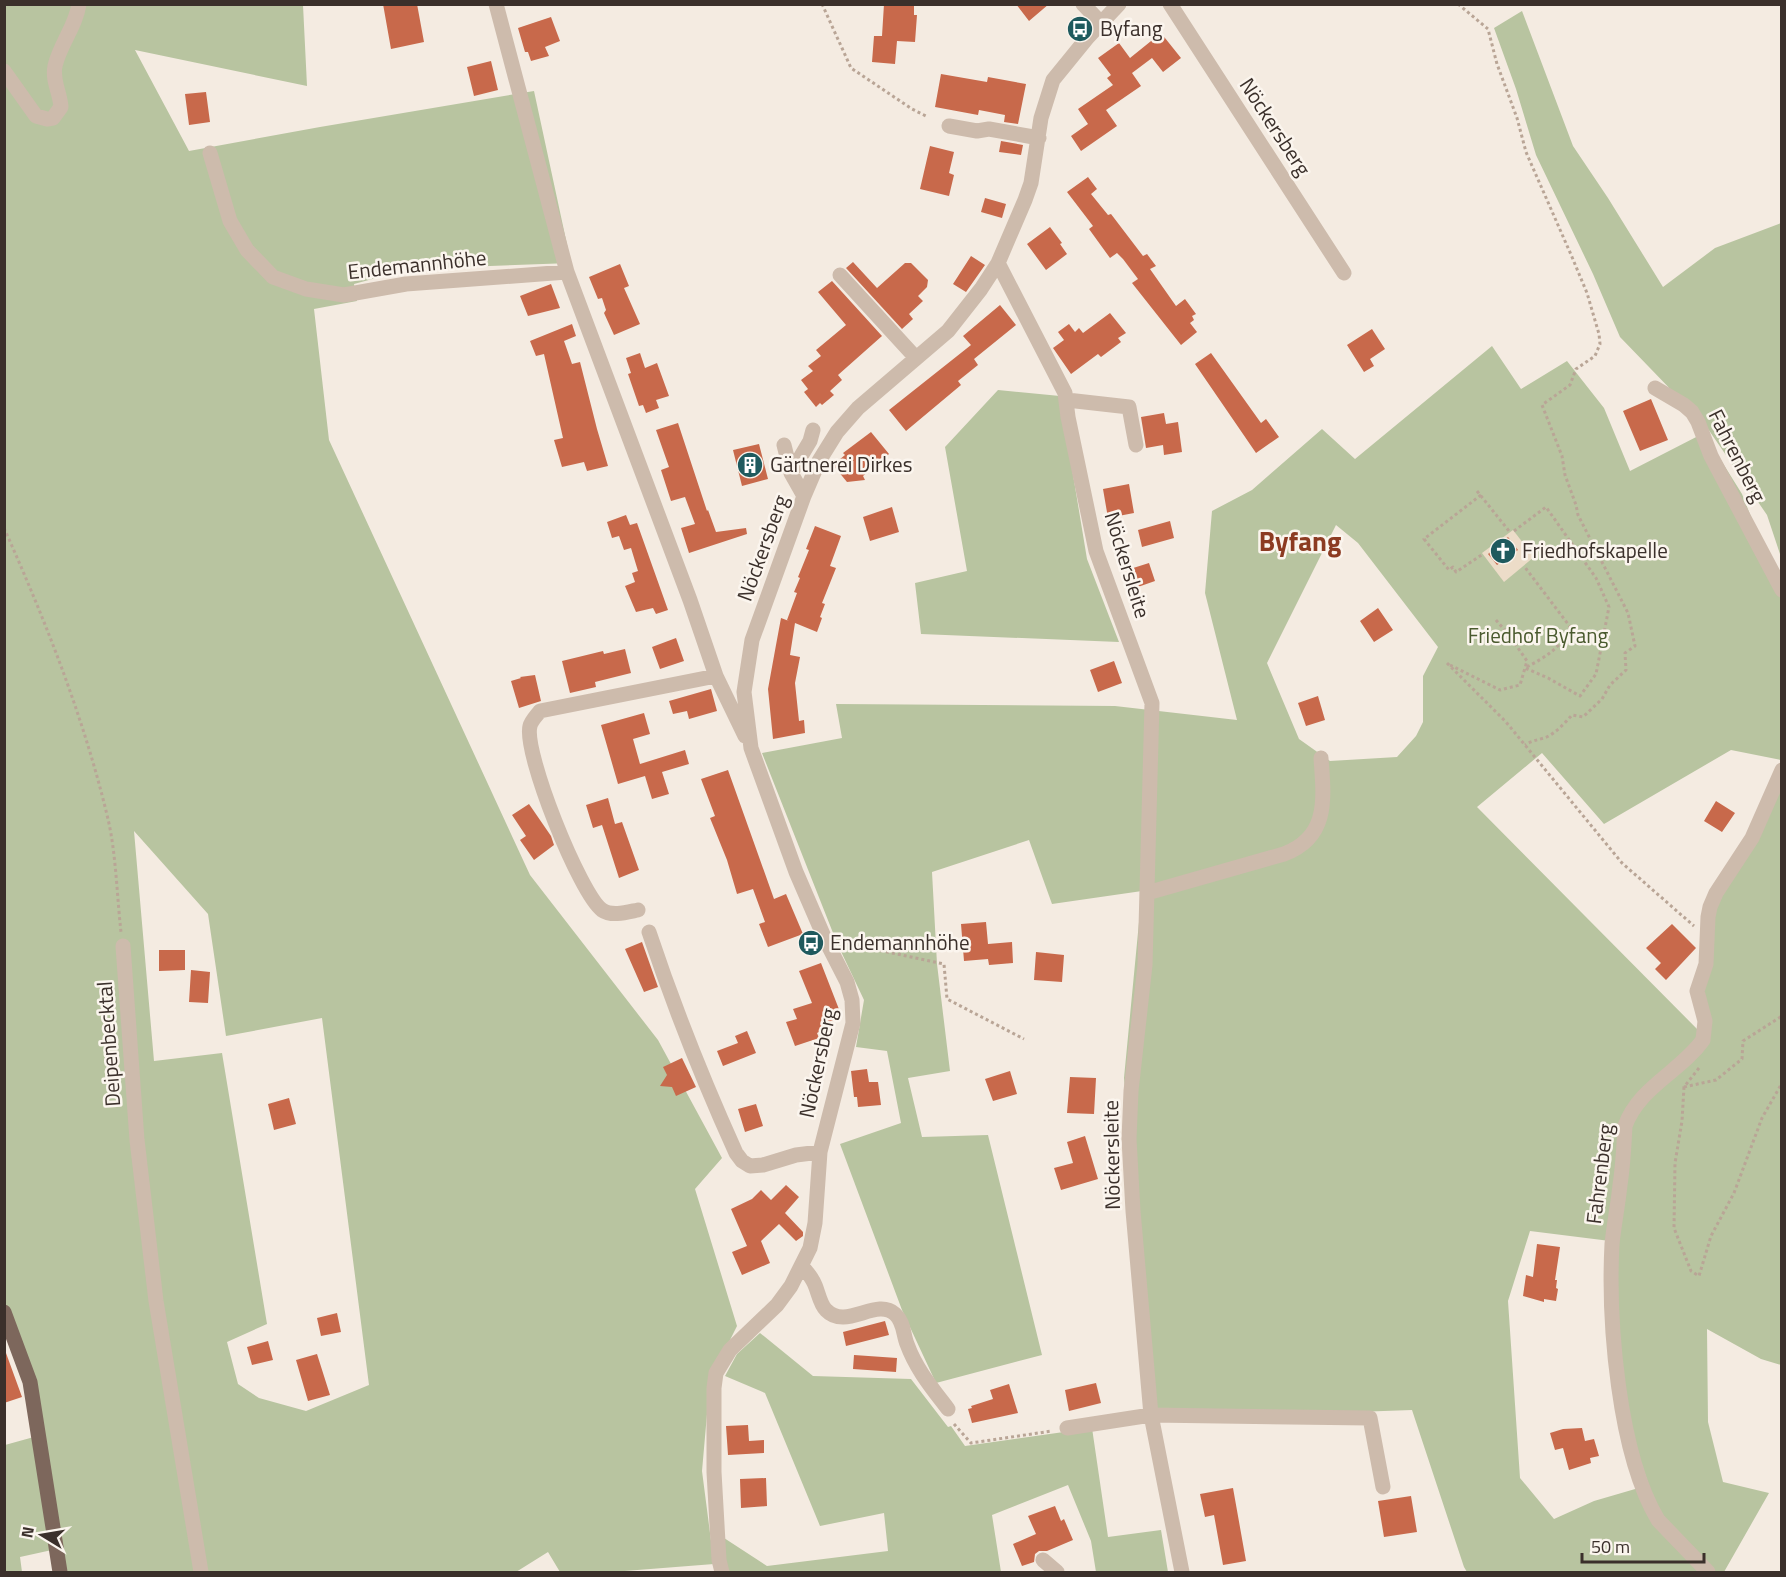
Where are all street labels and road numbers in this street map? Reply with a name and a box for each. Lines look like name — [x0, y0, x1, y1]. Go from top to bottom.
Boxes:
street label: Nöckersberg — [1232, 71, 1320, 182]
street label: Endemannhöhe — [346, 241, 488, 287]
street label: Fahrenberg — [1701, 403, 1775, 508]
street label: Nöckersberg — [728, 490, 796, 605]
street label: Nöckersleite — [1097, 508, 1159, 622]
street label: Deipenbecktal — [88, 980, 128, 1108]
street label: Nöckersberg — [790, 1005, 844, 1121]
street label: Nöckersleite — [1094, 1100, 1128, 1210]
street label: Fahrenberg — [1577, 1122, 1621, 1226]

